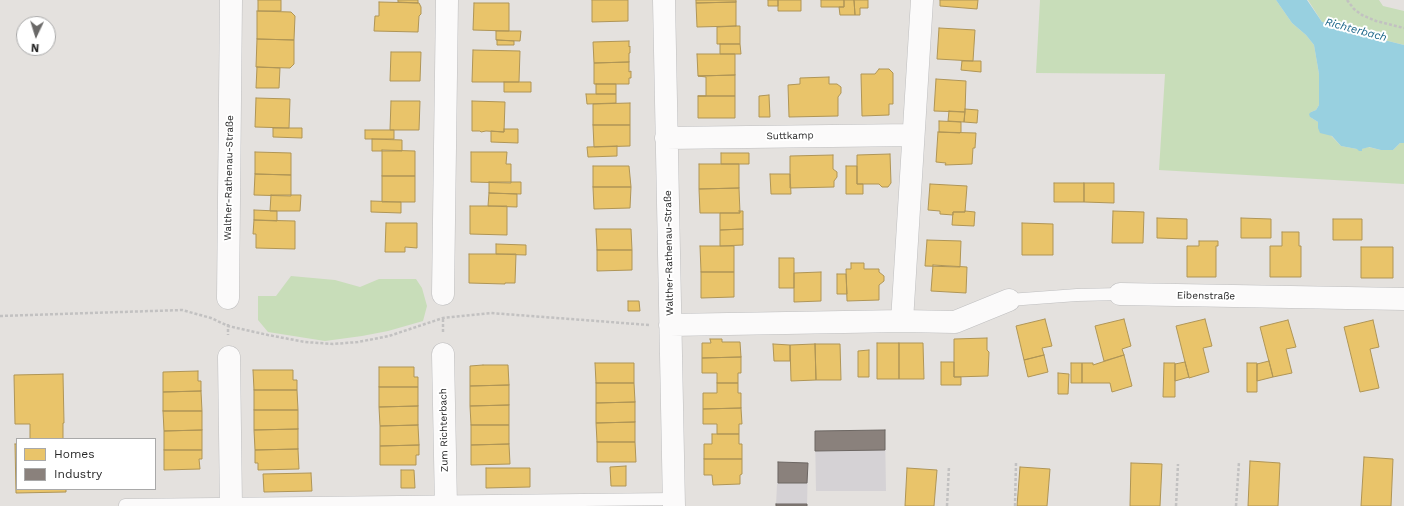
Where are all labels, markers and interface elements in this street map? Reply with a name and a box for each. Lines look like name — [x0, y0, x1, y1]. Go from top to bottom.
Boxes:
water label: Richterbach — [1324, 15, 1388, 45]
north arrow — [16, 16, 56, 56]
text: N — [31, 41, 40, 54]
street label: Walther-Rathenau-Straße — [222, 115, 236, 241]
street label: Suttkamp — [766, 130, 814, 142]
street label: Walther-Rathenau-Straße — [662, 190, 676, 316]
street label: Eibenstraße — [1177, 289, 1235, 303]
street label: Zum Richterbach — [437, 388, 451, 472]
legend — [16, 438, 156, 490]
text: Homes — [54, 447, 95, 461]
text: Industry — [54, 467, 102, 481]

